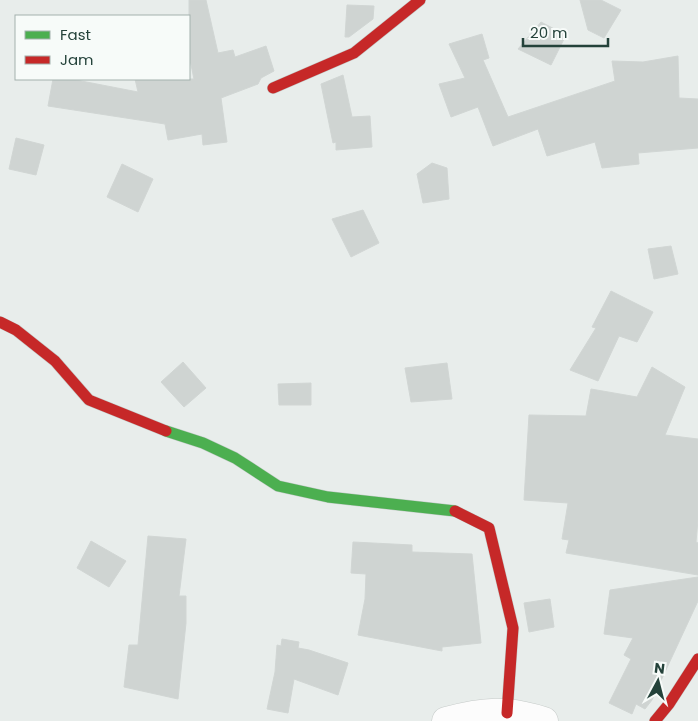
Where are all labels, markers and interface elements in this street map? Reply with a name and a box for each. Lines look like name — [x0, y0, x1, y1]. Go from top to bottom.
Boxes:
legend — [15, 15, 190, 80]
scale bar — [523, 15, 608, 47]
text: 20 m — [530, 22, 568, 43]
text: Fast — [60, 24, 91, 45]
text: Jam — [60, 49, 94, 70]
north arrow — [633, 656, 683, 706]
text: N — [653, 658, 666, 679]

